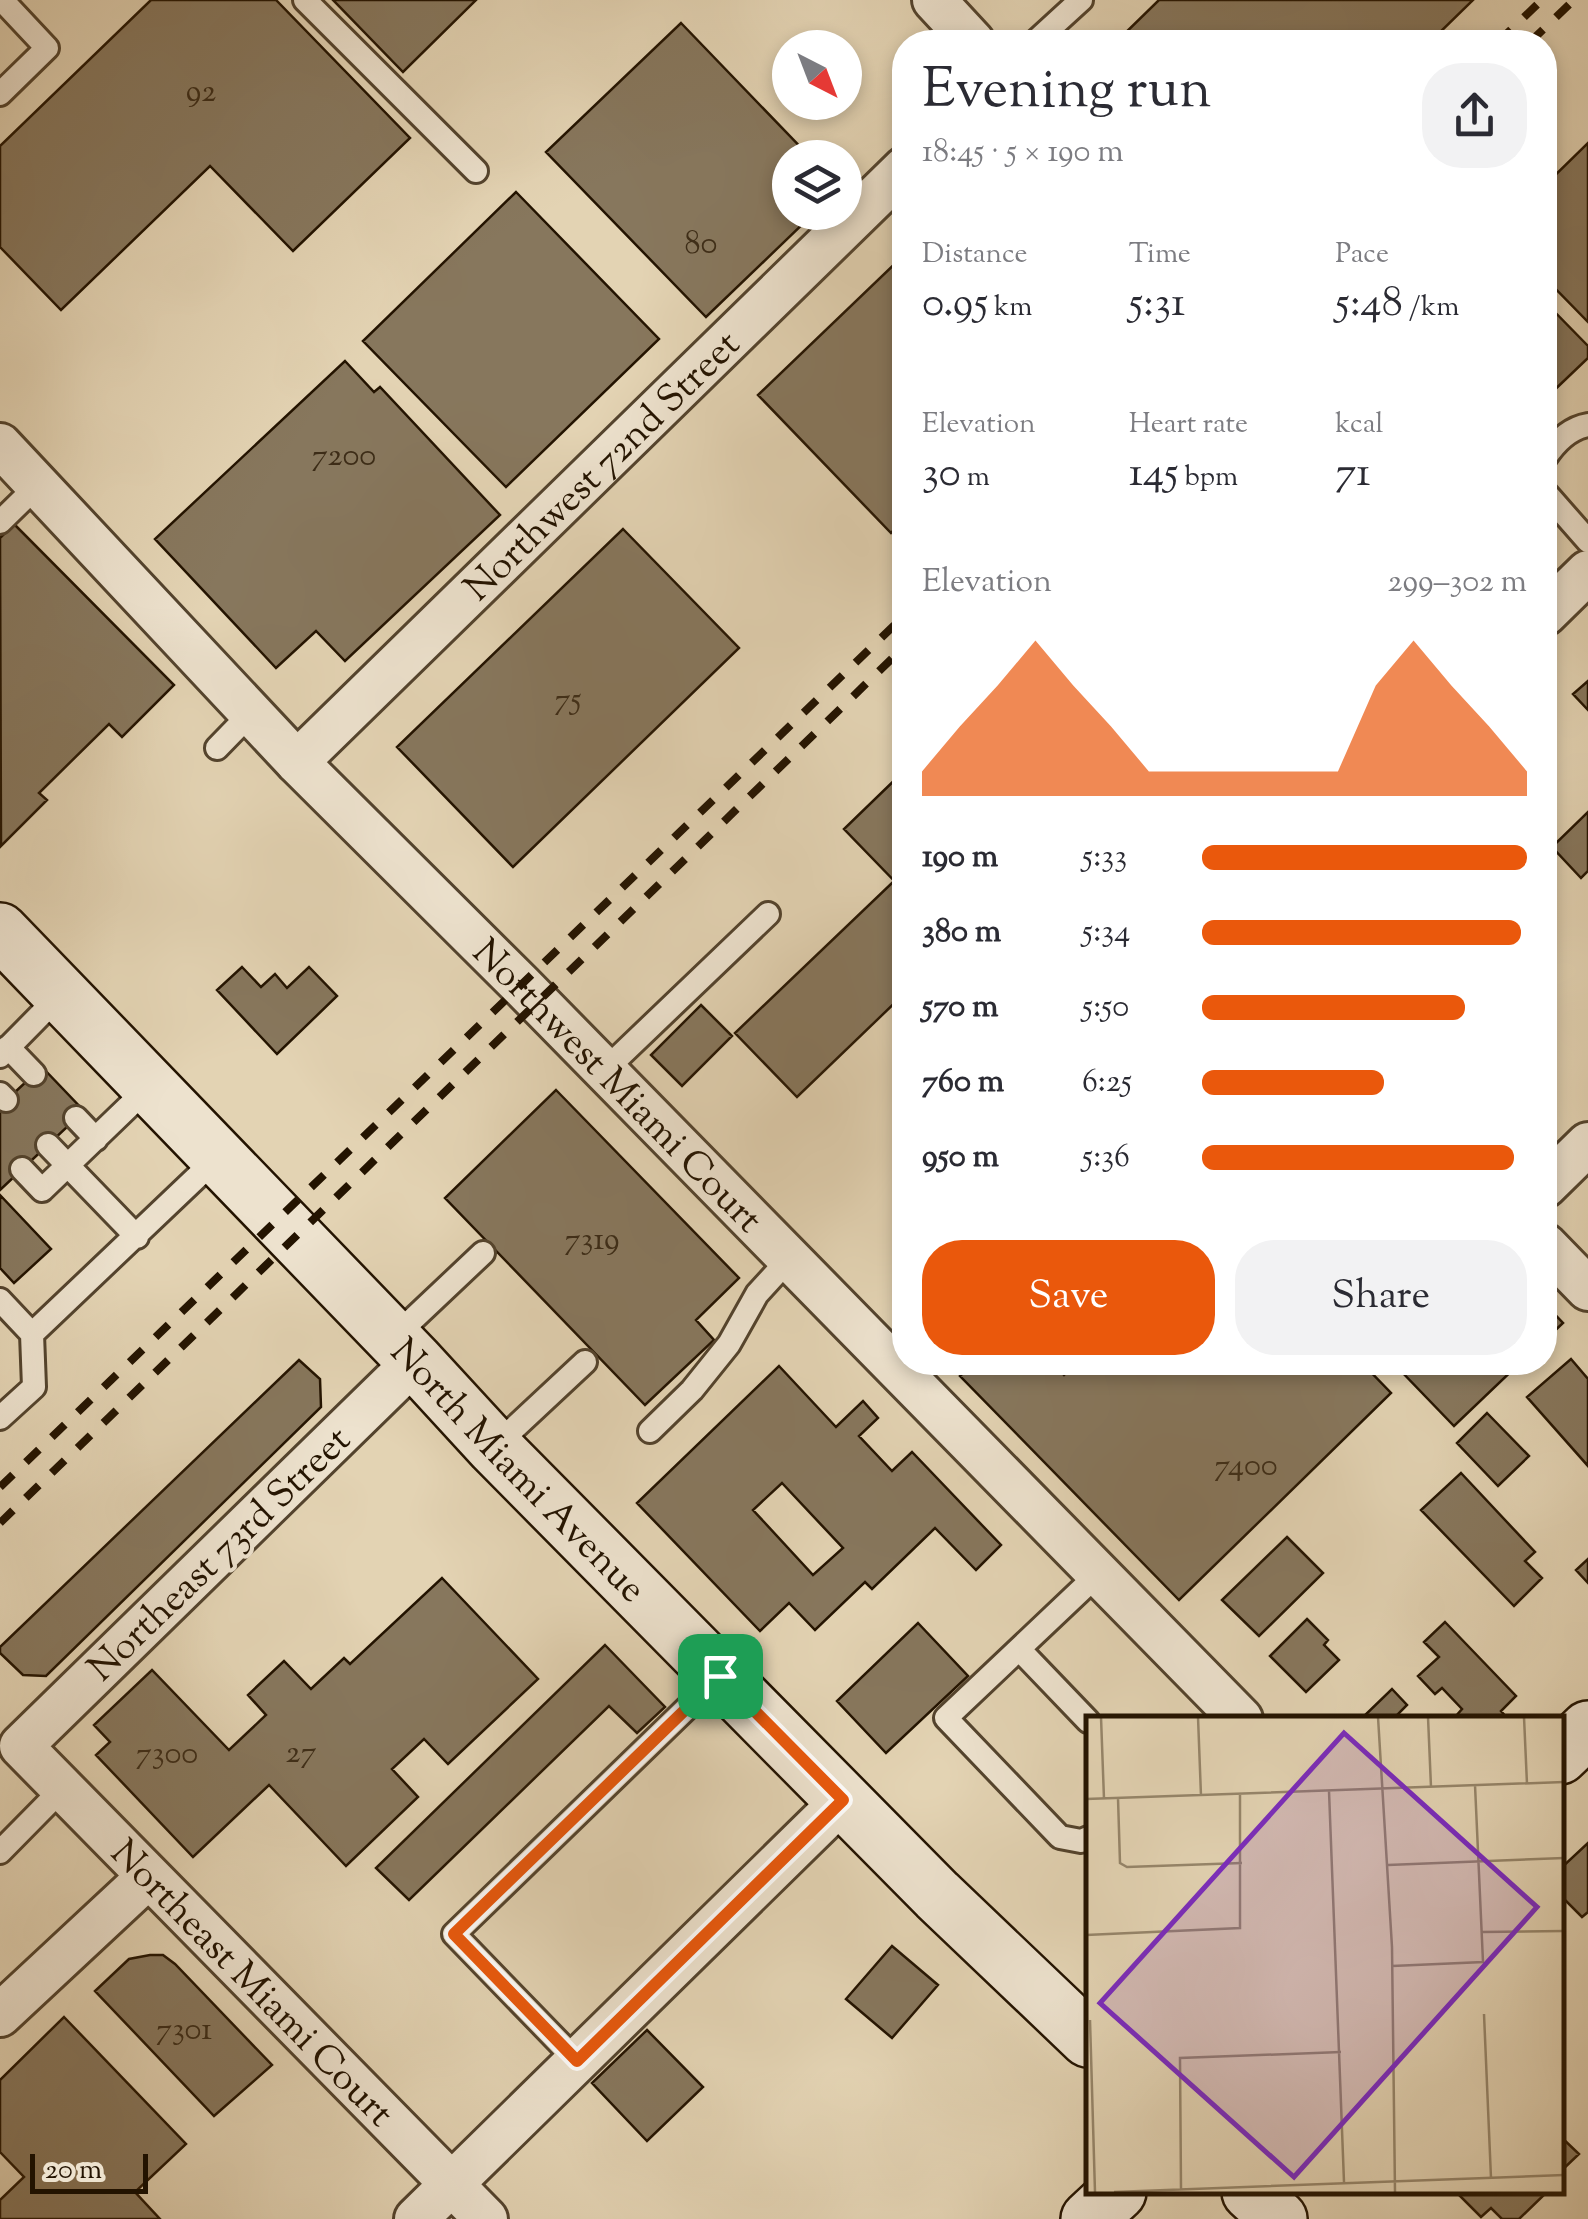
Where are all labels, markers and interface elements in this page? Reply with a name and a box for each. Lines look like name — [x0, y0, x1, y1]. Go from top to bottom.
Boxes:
north arrow — [772, 30, 862, 120]
map controls — [772, 30, 862, 230]
text: Evening run — [922, 53, 1211, 132]
button: share — [1422, 63, 1527, 168]
house number: 92 — [186, 70, 216, 116]
text: 18:45 · 5 × 190 m — [922, 130, 1124, 176]
button: layers — [772, 140, 862, 230]
house number: 80 — [685, 222, 717, 268]
text: Distance — [922, 235, 1028, 275]
text: Time — [1129, 235, 1191, 275]
text: Pace — [1335, 235, 1389, 275]
text: 0.95 — [922, 275, 988, 335]
text: 5:31 — [1129, 275, 1185, 335]
text: 5:48 — [1335, 275, 1403, 335]
text: km — [988, 288, 1032, 328]
text: /km — [1403, 288, 1459, 328]
street label: Northwest 72nd Street — [454, 320, 754, 615]
text: Elevation — [922, 405, 1036, 445]
text: Heart rate — [1129, 405, 1248, 445]
text: kcal — [1335, 405, 1383, 445]
house number: 7200 — [312, 434, 376, 480]
text: 30 — [922, 445, 961, 505]
text: 145 — [1129, 445, 1178, 505]
text: 71 — [1335, 445, 1371, 505]
text: m — [961, 458, 990, 498]
text: bpm — [1178, 458, 1238, 498]
text: Elevation — [922, 560, 1052, 606]
text: 299–302 m — [1387, 560, 1527, 606]
house number: 75 — [555, 678, 582, 724]
text: 190 m — [922, 835, 998, 881]
text: 5:33 — [1082, 835, 1127, 881]
text: 380 m — [922, 910, 1001, 956]
text: 5:34 — [1082, 910, 1130, 956]
street label: Northwest Miami Court — [458, 928, 773, 1247]
text: 570 m — [922, 985, 999, 1031]
text: 5:50 — [1082, 985, 1129, 1031]
text: 760 m — [922, 1060, 1004, 1106]
text: 6:25 — [1082, 1060, 1132, 1106]
text: 950 m — [922, 1135, 999, 1181]
text: 5:36 — [1082, 1135, 1130, 1181]
house number: 7319 — [564, 1218, 620, 1264]
button: Save — [922, 1240, 1215, 1355]
button: Share — [1235, 1240, 1527, 1355]
street label: North Miami Avenue — [376, 1328, 657, 1617]
street label: Northeast 73rd Street — [77, 1416, 364, 1696]
house number: 7400 — [1214, 1444, 1278, 1490]
pin — [678, 1634, 763, 1719]
icon: arrive — [693, 1649, 748, 1704]
inset map — [1086, 1716, 1563, 2194]
house number: 27 — [285, 1731, 317, 1777]
house number: 7300 — [136, 1732, 198, 1778]
street label: Northeast Miami Court — [96, 1829, 404, 2141]
house number: 7301 — [156, 2008, 212, 2054]
scale bar — [30, 2149, 148, 2194]
text: 20 m — [45, 2151, 102, 2191]

